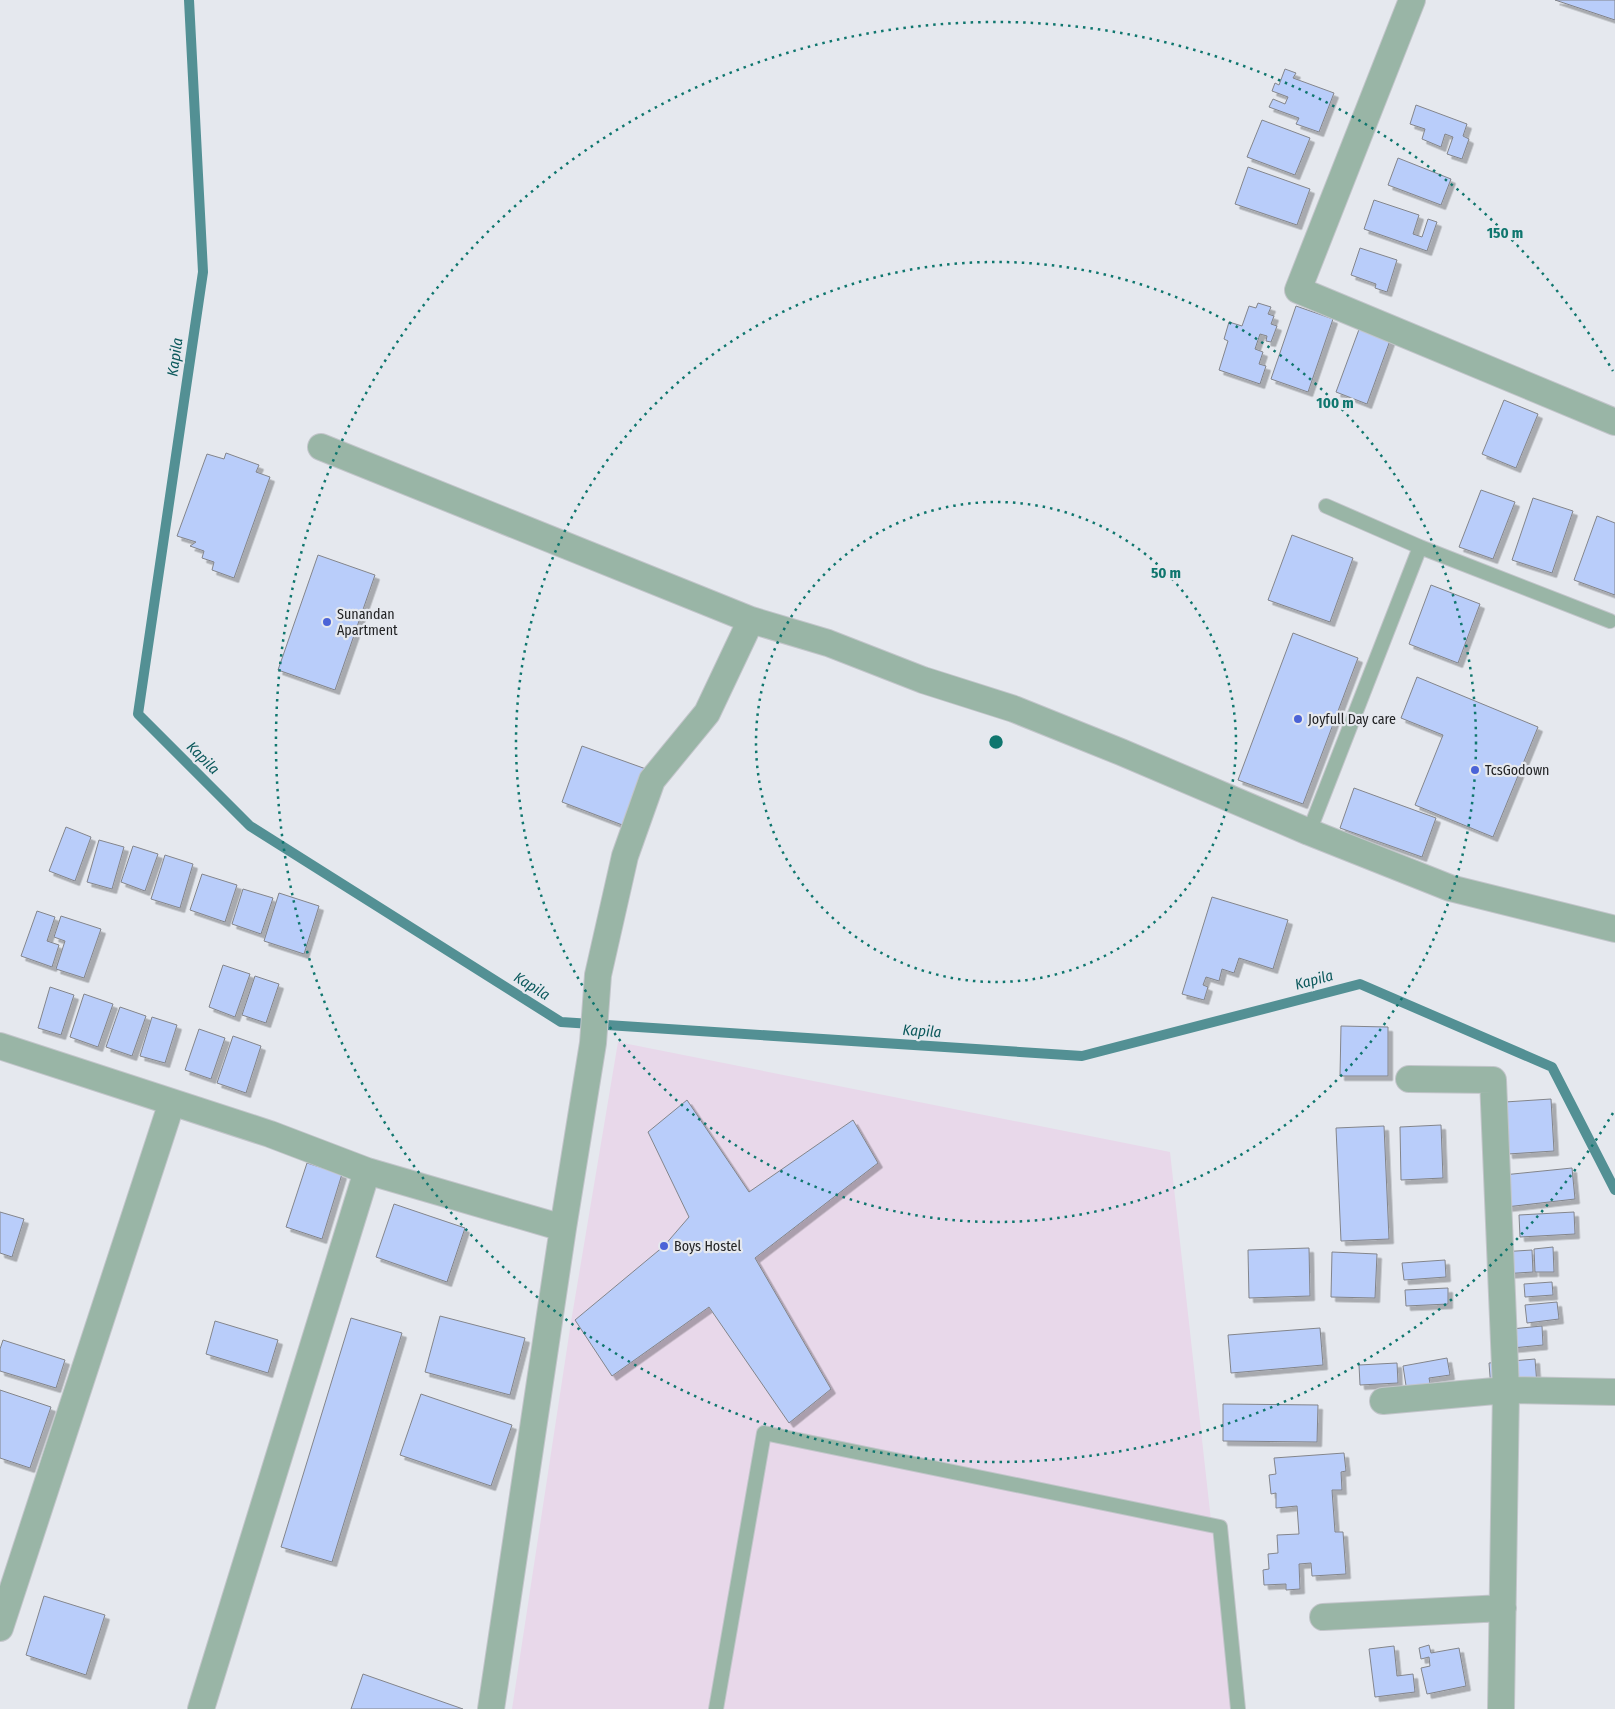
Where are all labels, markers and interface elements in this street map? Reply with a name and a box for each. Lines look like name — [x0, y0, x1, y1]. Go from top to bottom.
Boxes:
text: 150 m — [1487, 224, 1523, 242]
water label: Kapila — [163, 336, 187, 378]
text: 100 m — [1316, 394, 1354, 412]
text: 50 m — [1151, 564, 1181, 582]
place label: Sunandan Apartment — [337, 606, 398, 639]
marker: Sunandan Apartment — [321, 616, 333, 628]
place label: Joyfull Day care — [1308, 711, 1396, 728]
marker: Joyfull Day care — [1292, 713, 1304, 725]
centre of rings — [987, 733, 1005, 751]
water label: Kapila — [183, 738, 223, 778]
place label: TcsGodown — [1485, 762, 1549, 779]
marker: TcsGodown — [1469, 764, 1481, 776]
water label: Kapila — [1293, 966, 1335, 994]
water label: Kapila — [511, 968, 553, 1004]
water label: Kapila — [902, 1021, 942, 1041]
place label: Boys Hostel — [674, 1238, 741, 1255]
marker: Boys Hostel — [658, 1240, 670, 1252]

